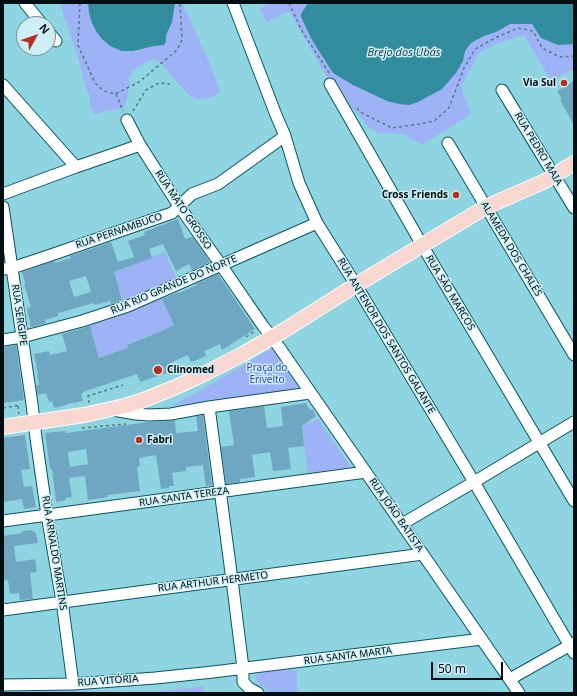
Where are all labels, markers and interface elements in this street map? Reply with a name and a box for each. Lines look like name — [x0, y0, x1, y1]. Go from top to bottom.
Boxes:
north arrow — [16, 16, 56, 56]
text: N — [36, 20, 53, 37]
water label: Brejo dos Ubás — [367, 46, 441, 60]
place label: Via Sul — [523, 77, 556, 89]
marker: Via Sul — [559, 78, 569, 88]
street label: RUA PEDRO MAIA — [511, 110, 565, 188]
street label: RUA MATO GROSSO — [152, 168, 214, 252]
place label: Cross Friends — [382, 189, 448, 201]
marker: Cross Friends — [451, 190, 461, 200]
street label: ALAMEDA DOS CHALÉS — [478, 199, 544, 299]
street label: RUA PERNAMBUCO — [74, 211, 164, 251]
street label: RUA RIO GRANDE DO NORTE — [109, 253, 239, 317]
street label: RUA SÃO MARCOS — [423, 253, 477, 333]
street label: RUA ANTENOR DOS SANTOS GALANTE — [335, 256, 437, 416]
street label: RUA SERGIPE — [9, 283, 29, 347]
park label: Praça do Erivelto — [247, 362, 287, 386]
marker: Clinomed — [152, 364, 164, 376]
place label: Clinomed — [167, 364, 214, 376]
place label: Fabri — [147, 434, 172, 446]
marker: Fabri — [134, 435, 144, 445]
street label: RUA JOÃO BATISTA — [366, 476, 426, 554]
street label: RUA SANTA TEREZA — [138, 485, 230, 509]
street label: RUA ARNALDO MARTINS — [39, 495, 69, 611]
street label: RUA ARTHUR HERMETO — [157, 569, 269, 595]
street label: RUA SANTA MARTA — [303, 645, 393, 667]
scale bar — [433, 654, 505, 680]
text: 50 m — [438, 660, 466, 677]
street label: RUA VITÓRIA — [77, 673, 139, 689]

